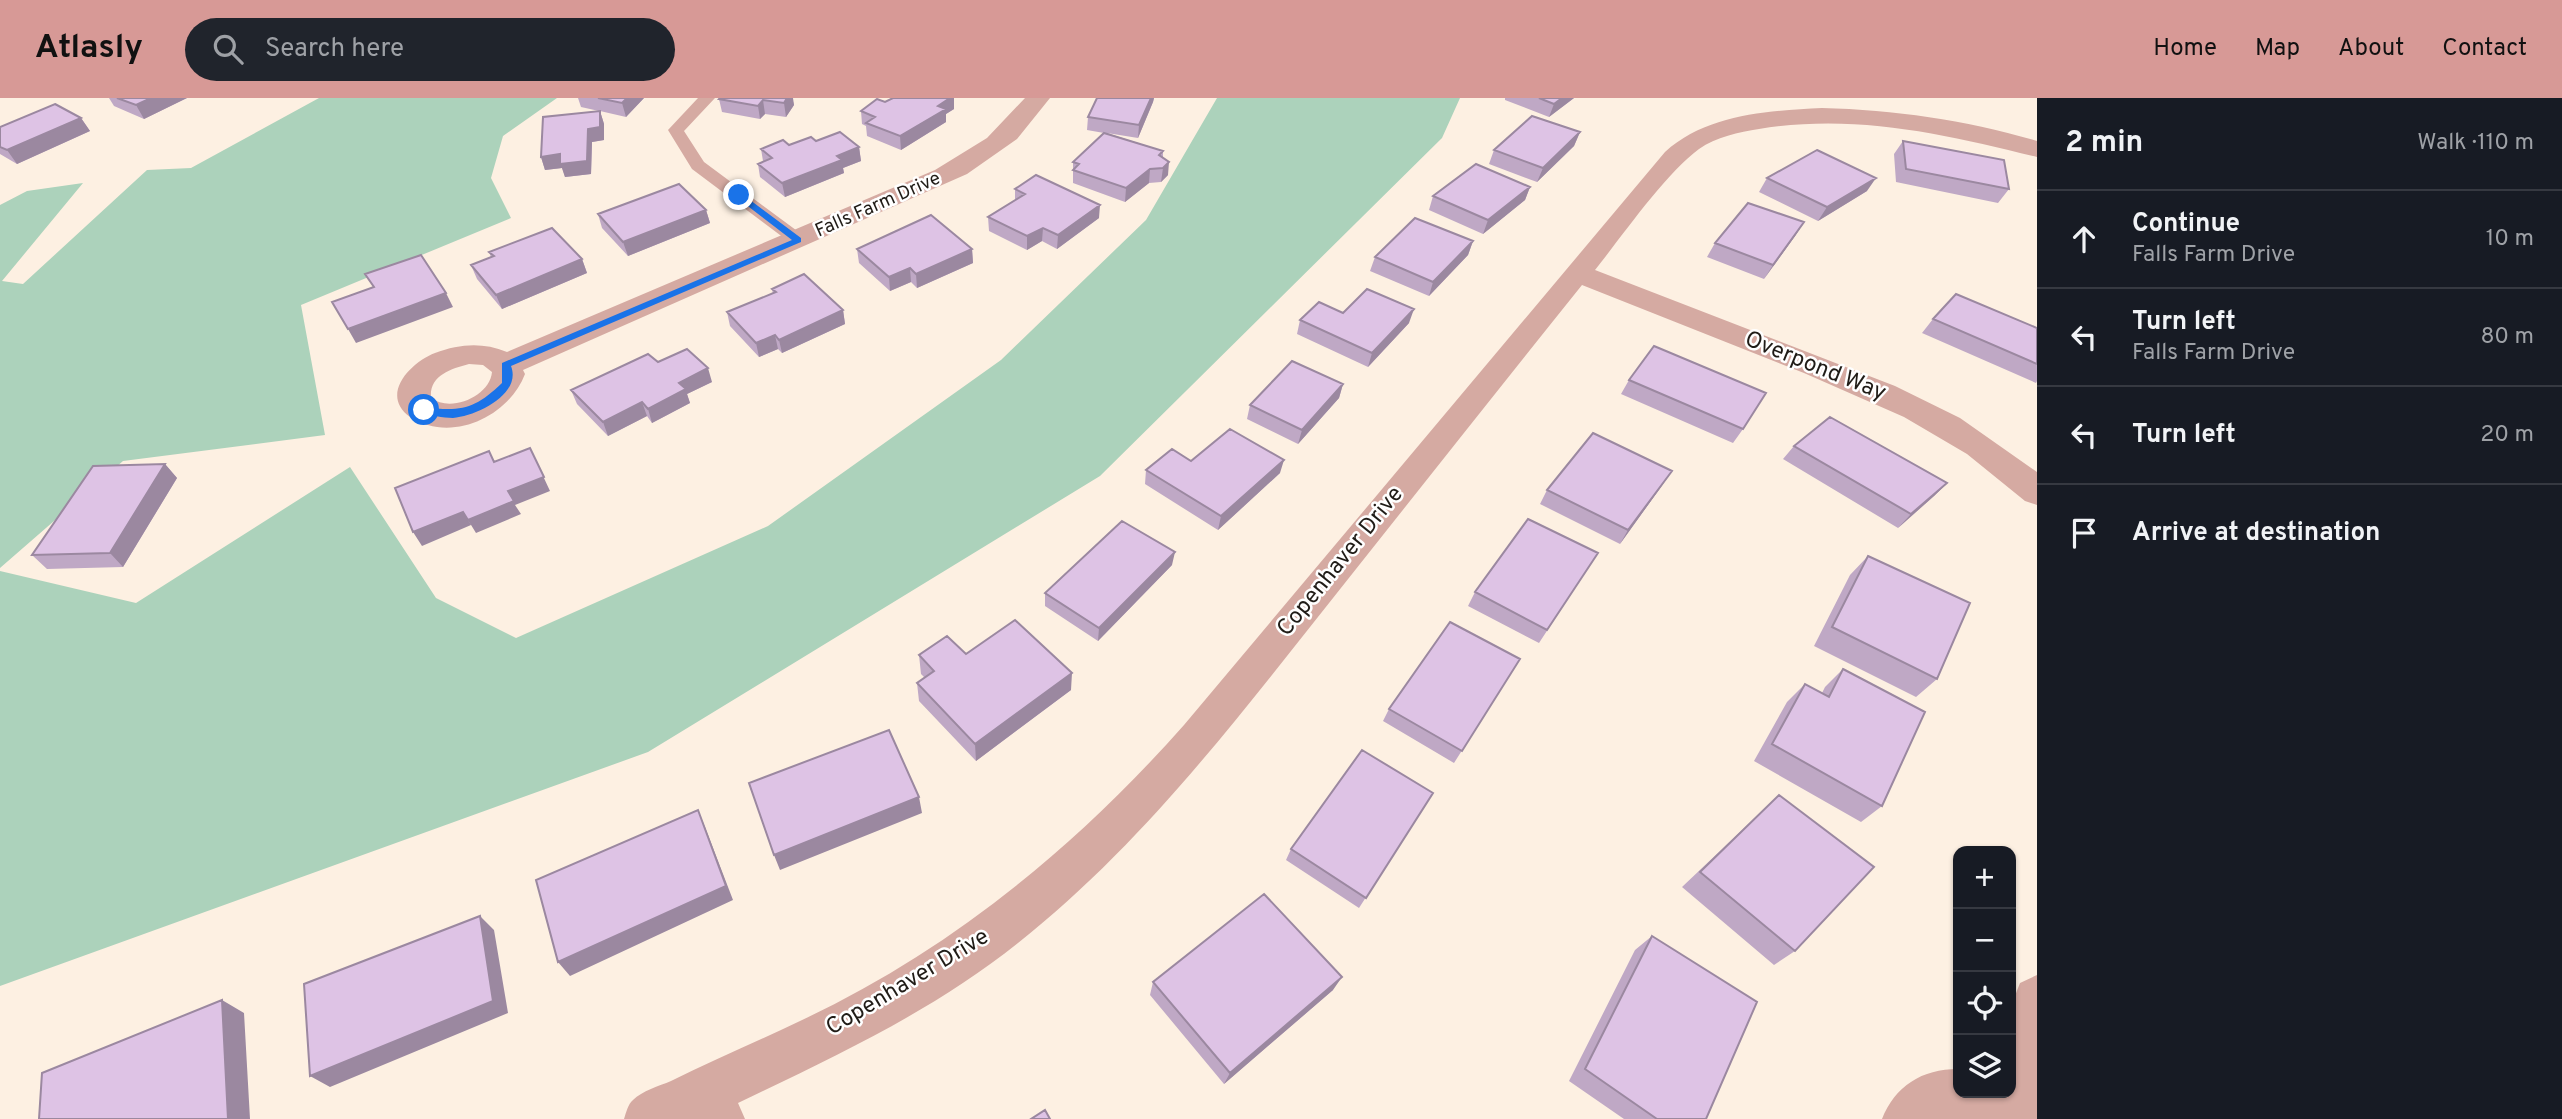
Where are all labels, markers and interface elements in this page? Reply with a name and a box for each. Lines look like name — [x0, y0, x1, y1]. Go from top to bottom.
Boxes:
search box — [185, 18, 675, 81]
text: Atlasly — [35, 28, 143, 70]
icon: search — [209, 30, 247, 68]
text: Search here — [265, 33, 404, 66]
text: Home — [2153, 34, 2217, 64]
text: Map — [2255, 34, 2300, 64]
text: About — [2338, 34, 2404, 64]
text: Contact — [2442, 34, 2527, 64]
text: 2 min — [2065, 125, 2143, 162]
text: Walk · 110 m — [2417, 129, 2534, 158]
street label: Falls Farm Drive — [812, 167, 944, 243]
route end — [723, 179, 754, 210]
text: Continue — [2132, 208, 2240, 241]
icon: ahead — [2065, 220, 2103, 258]
text: 10 m — [2486, 225, 2534, 254]
text: Falls Farm Drive — [2132, 241, 2295, 270]
text: Turn left — [2132, 306, 2236, 339]
icon: left — [2065, 318, 2103, 356]
text: 80 m — [2481, 323, 2534, 352]
street label: Overpond Way — [1740, 325, 1890, 409]
text: Falls Farm Drive — [2132, 339, 2295, 368]
route start — [408, 394, 439, 425]
icon: left — [2065, 416, 2103, 454]
text: Turn left — [2132, 419, 2236, 452]
text: 20 m — [2480, 421, 2534, 450]
street label: Copenhaver Drive — [1272, 481, 1410, 643]
icon: arrive — [2065, 514, 2103, 552]
text: Arrive at destination — [2132, 517, 2380, 550]
map controls — [1953, 846, 2016, 1098]
button: + — [1953, 846, 2016, 909]
button: − — [1953, 909, 2016, 972]
street label: Copenhaver Drive — [821, 923, 995, 1043]
button: locate — [1953, 972, 2016, 1035]
button: layers — [1953, 1035, 2016, 1098]

